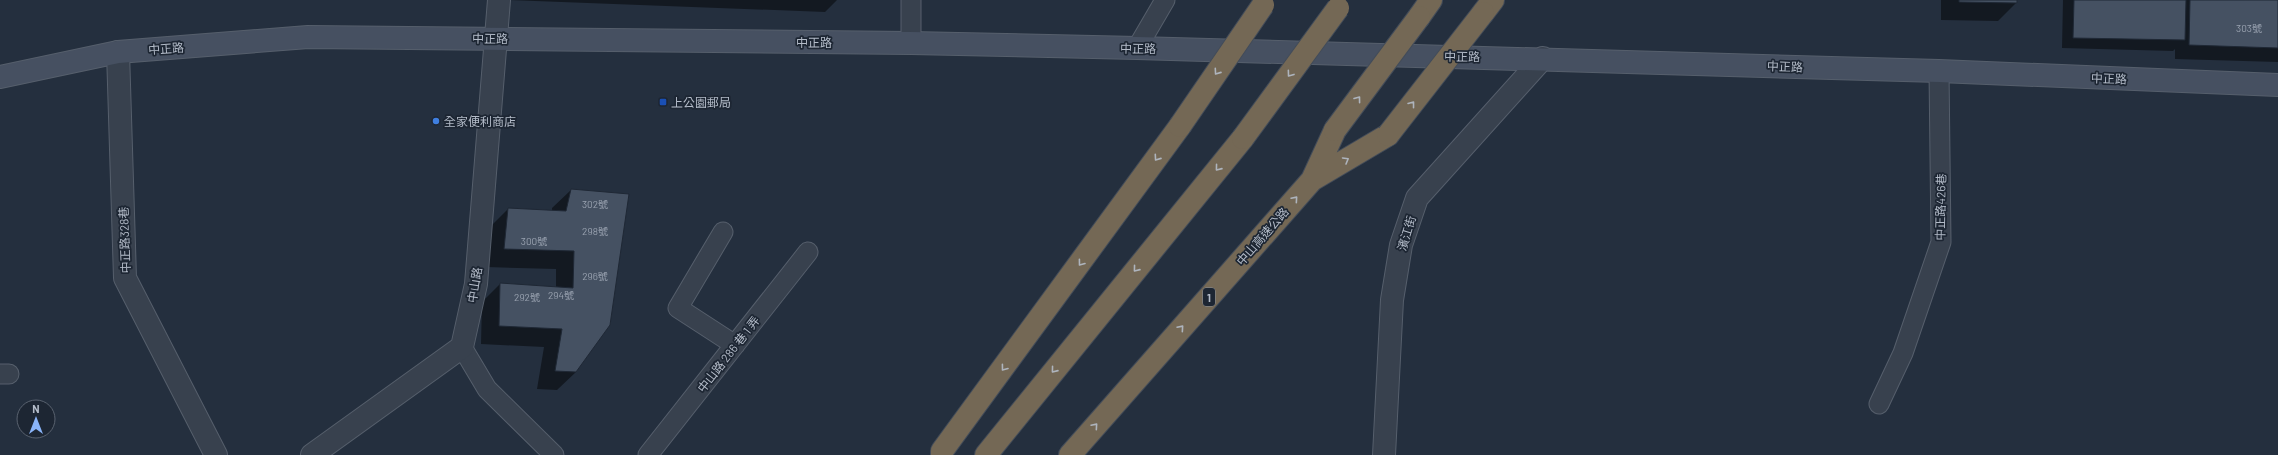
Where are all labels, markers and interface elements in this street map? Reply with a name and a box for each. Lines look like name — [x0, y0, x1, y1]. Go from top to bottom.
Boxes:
house number: 303號 — [2236, 22, 2262, 34]
street label: 中正路 — [472, 31, 508, 45]
street label: 中正路 — [796, 35, 832, 49]
street label: 中正路 — [148, 40, 184, 56]
street label: 中正路 — [1120, 41, 1156, 55]
street label: 中正路 — [1444, 49, 1480, 63]
street label: 中正路 — [1767, 58, 1803, 74]
one-way arrow — [1214, 68, 1222, 75]
one-way arrow — [1288, 69, 1295, 76]
street label: 中正路 — [2091, 70, 2127, 86]
place label: 上公園郵局 — [671, 95, 731, 109]
one-way arrow — [1353, 96, 1361, 103]
marker: 上公園郵局 — [658, 97, 668, 107]
one-way arrow — [1407, 102, 1414, 109]
place label: 全家便利商店 — [444, 114, 516, 128]
marker: 全家便利商店 — [431, 116, 441, 126]
one-way arrow — [1154, 154, 1162, 161]
one-way arrow — [1342, 157, 1349, 164]
one-way arrow — [1216, 164, 1223, 171]
street label: 中正路426巷 — [1932, 173, 1948, 241]
one-way arrow — [1290, 196, 1298, 204]
house number: 302號 — [582, 198, 608, 210]
street label: 中山高速公路 — [1233, 204, 1291, 268]
street label: 中正路328巷 — [116, 206, 132, 274]
street label: 濱江街 — [1394, 214, 1418, 252]
house number: 298號 — [582, 225, 608, 237]
house number: 300號 — [521, 235, 547, 247]
one-way arrow — [1079, 259, 1086, 266]
one-way arrow — [1134, 265, 1141, 272]
street label: 中山路 — [464, 266, 484, 304]
house number: 296號 — [582, 270, 608, 282]
road number: 1 — [1203, 288, 1215, 306]
house number: 294號 — [548, 289, 574, 301]
house number: 292號 — [514, 291, 540, 303]
street label: 中山路 286 巷 1 弄 — [694, 313, 762, 395]
one-way arrow — [1177, 325, 1184, 333]
one-way arrow — [1002, 363, 1009, 370]
one-way arrow — [1052, 366, 1059, 373]
north arrow — [16, 399, 56, 439]
text: N — [32, 402, 40, 415]
one-way arrow — [1091, 423, 1098, 430]

